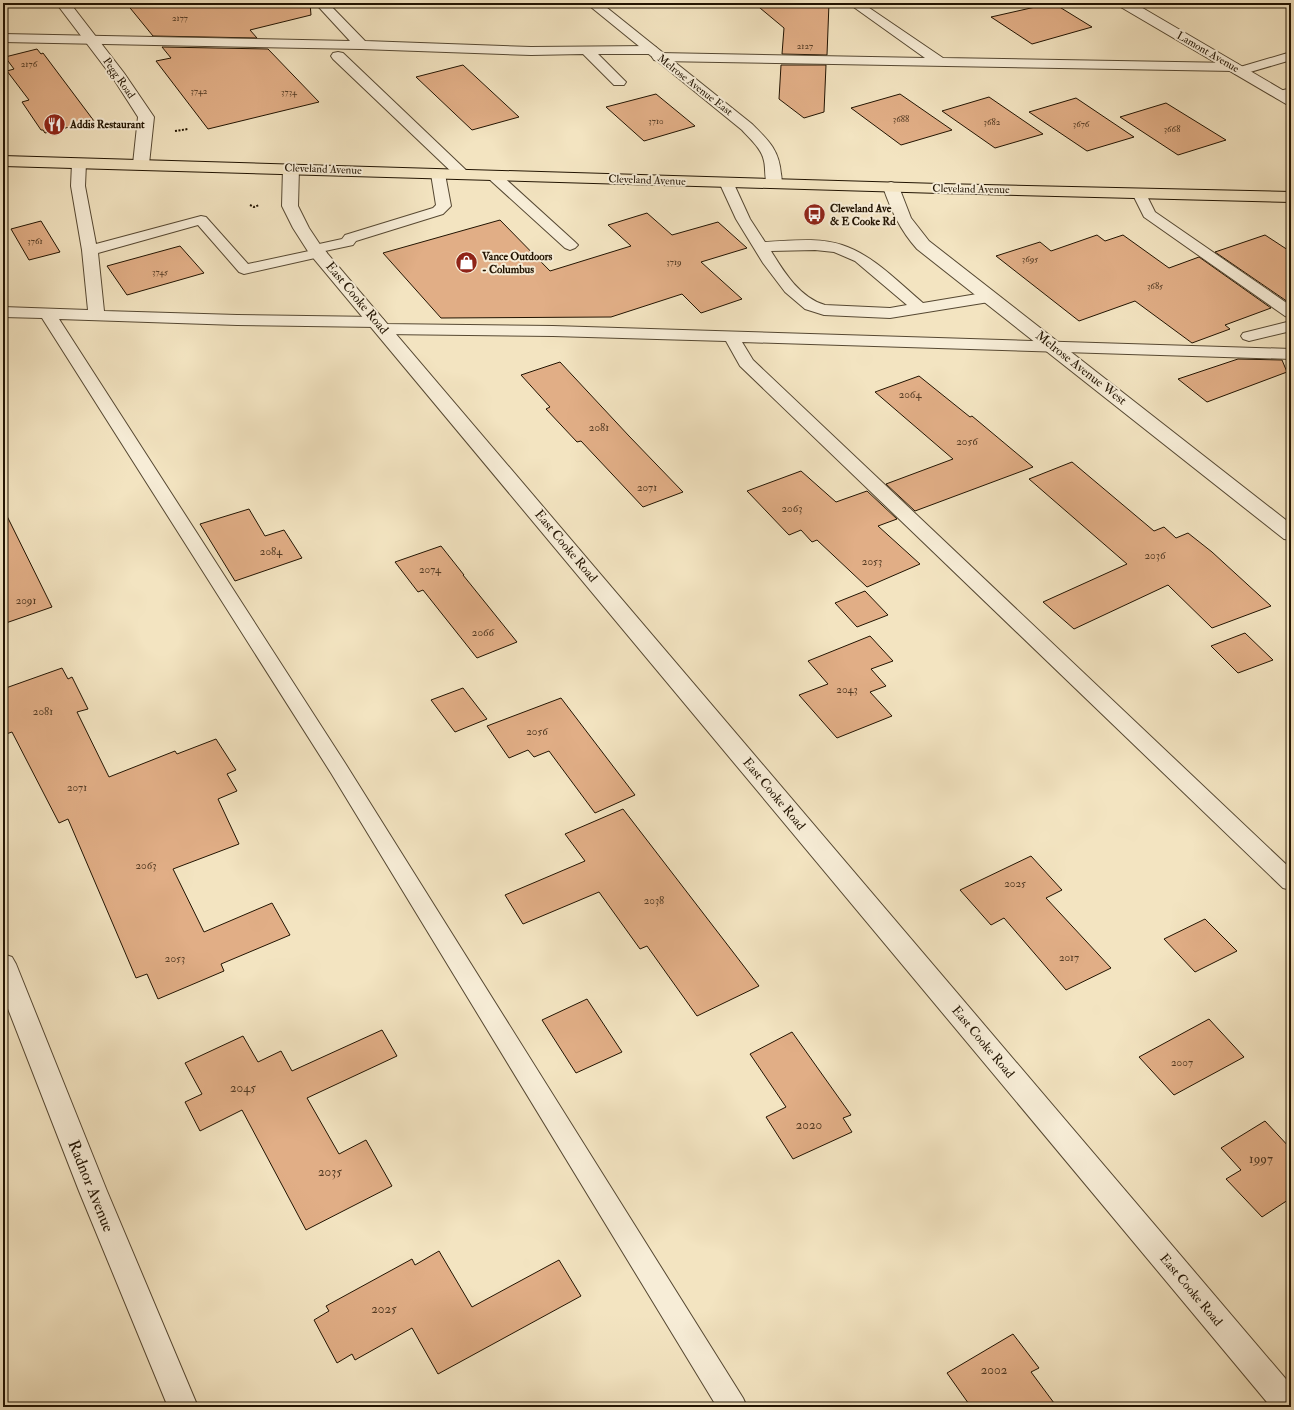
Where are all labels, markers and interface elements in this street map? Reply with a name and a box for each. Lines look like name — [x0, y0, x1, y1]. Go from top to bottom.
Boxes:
house number: 2177 — [172, 13, 188, 24]
street label: Lamont Avenue — [1175, 29, 1242, 75]
house number: 2127 — [797, 41, 813, 52]
street label: Melrose Avenue East — [655, 52, 736, 119]
street label: Pegg Road — [100, 55, 138, 101]
house number: 2176 — [21, 59, 38, 70]
house number: 3742 — [191, 86, 208, 97]
house number: 3734 — [281, 87, 298, 98]
restaurant icon: Addis Restaurant — [41, 111, 67, 137]
house number: 3688 — [893, 114, 909, 125]
house number: 3710 — [648, 116, 664, 127]
house number: 3682 — [984, 117, 1001, 128]
place label: Addis Restaurant — [69, 118, 145, 131]
house number: 3676 — [1073, 119, 1090, 130]
house number: 3668 — [1164, 124, 1180, 135]
street label: Cleveland Avenue — [284, 161, 362, 177]
street label: Cleveland Avenue — [608, 172, 686, 188]
street label: Cleveland Avenue — [932, 182, 1010, 196]
bus stop icon: Cleveland Ave & E Cooke Rd — [802, 201, 828, 227]
place label: Cleveland Ave & E Cooke Rd — [830, 202, 896, 228]
house number: 3761 — [27, 236, 43, 247]
shop icon: Vance Outdoors - Columbus — [453, 249, 479, 275]
place label: Vance Outdoors - Columbus — [481, 250, 553, 276]
house number: 3695 — [1022, 254, 1038, 265]
house number: 3719 — [666, 257, 682, 268]
street label: East Cooke Road — [322, 259, 392, 338]
house number: 3745 — [152, 267, 168, 278]
house number: 3685 — [1147, 281, 1163, 292]
street label: Melrose Avenue West — [1032, 327, 1130, 409]
house number: 2064 — [899, 388, 922, 401]
house number: 2081 — [589, 421, 609, 434]
house number: 2056 — [956, 435, 979, 448]
house number: 2071 — [637, 481, 657, 494]
house number: 2063 — [782, 502, 802, 515]
street label: East Cooke Road — [531, 507, 601, 586]
house number: 2084 — [260, 545, 283, 558]
house number: 2036 — [1145, 549, 1167, 562]
house number: 2053 — [862, 555, 882, 568]
house number: 2074 — [419, 563, 442, 576]
house number: 2091 — [16, 594, 36, 607]
house number: 2066 — [472, 626, 496, 639]
house number: 2043 — [836, 683, 858, 696]
house number: 2081 — [33, 705, 53, 718]
house number: 2056 — [526, 725, 549, 738]
street label: East Cooke Road — [739, 755, 809, 834]
house number: 2071 — [67, 781, 87, 794]
house number: 2063 — [136, 859, 156, 872]
house number: 2025 — [1004, 877, 1026, 890]
house number: 2038 — [644, 894, 664, 907]
house number: 2017 — [1059, 951, 1079, 964]
house number: 2053 — [165, 952, 185, 965]
street label: East Cooke Road — [948, 1003, 1018, 1082]
house number: 2007 — [1171, 1056, 1193, 1069]
house number: 2045 — [230, 1080, 256, 1096]
house number: 2020 — [796, 1117, 822, 1133]
street label: Radnor Avenue — [63, 1137, 119, 1235]
house number: 1997 — [1249, 1151, 1273, 1167]
house number: 2035 — [318, 1164, 342, 1180]
street label: East Cooke Road — [1156, 1251, 1226, 1330]
house number: 2025 — [371, 1301, 397, 1317]
house number: 2002 — [981, 1362, 1008, 1378]

